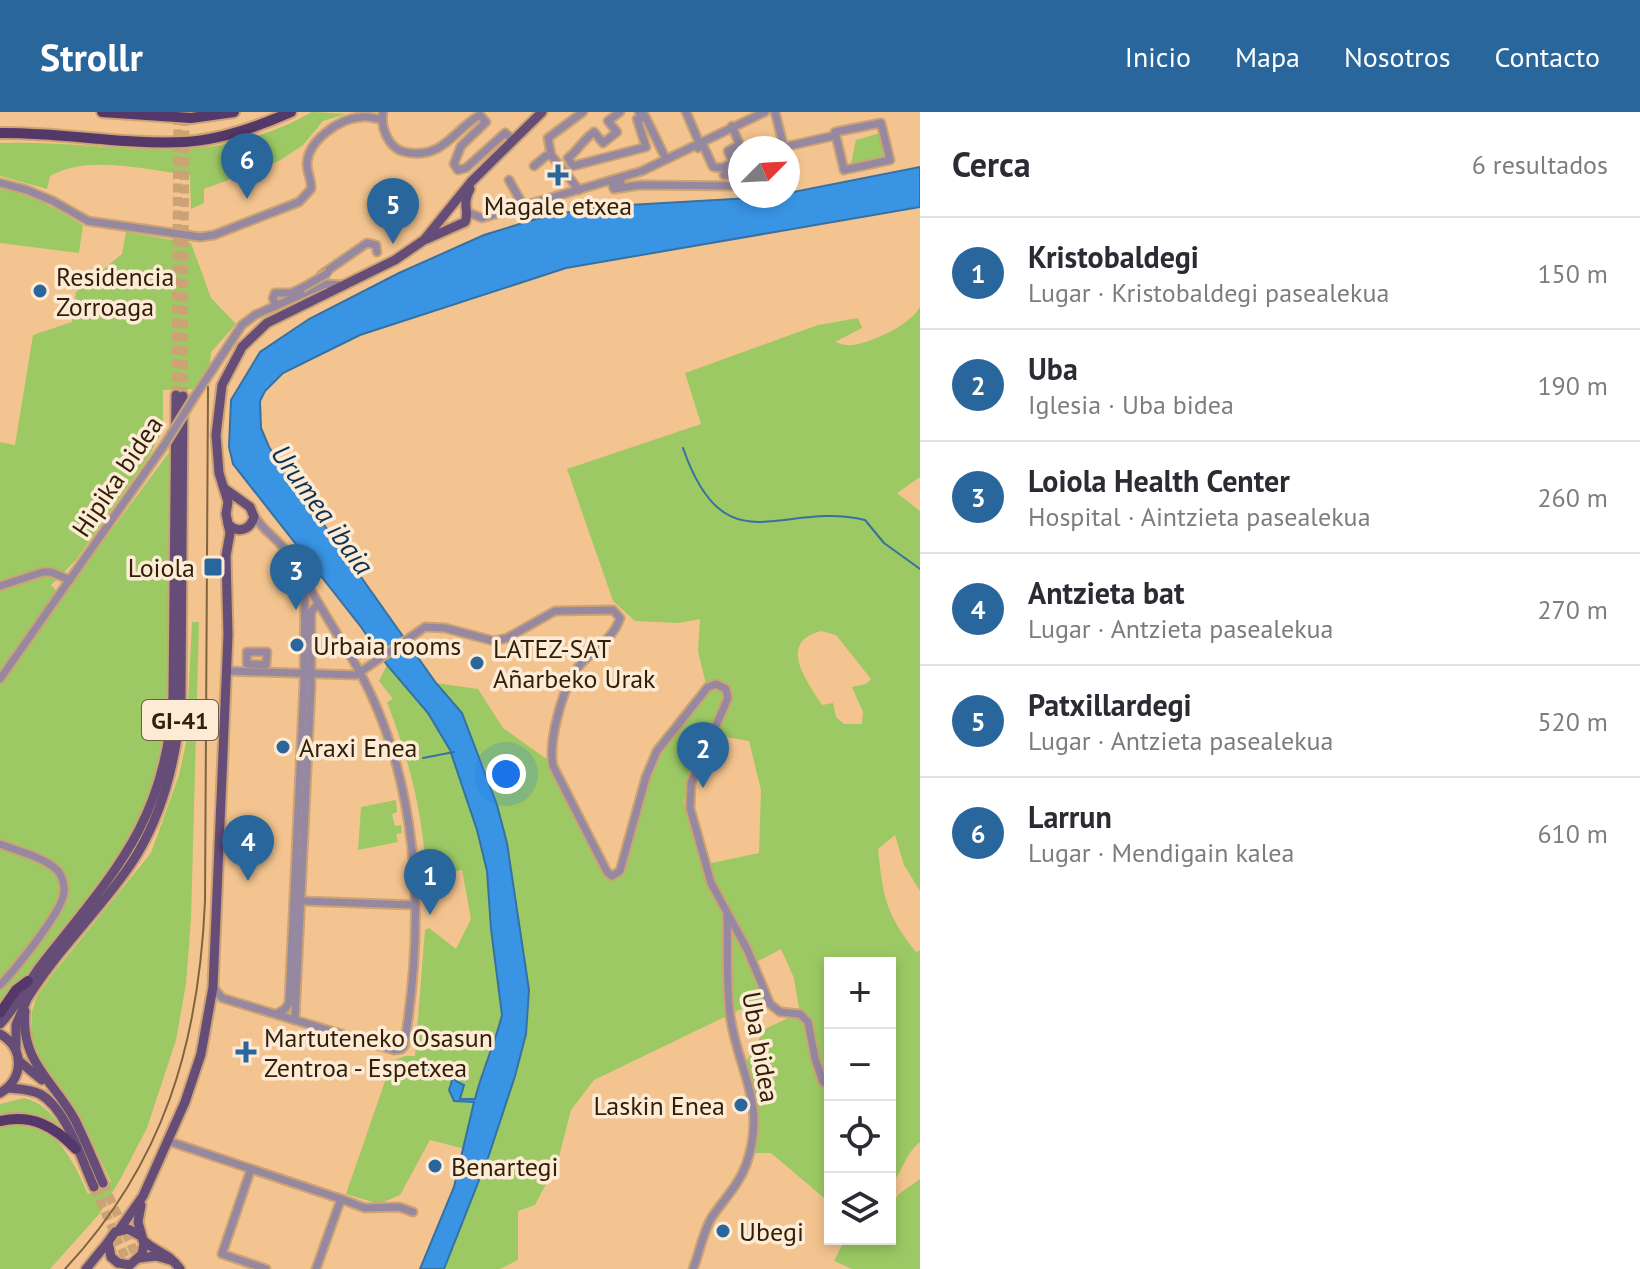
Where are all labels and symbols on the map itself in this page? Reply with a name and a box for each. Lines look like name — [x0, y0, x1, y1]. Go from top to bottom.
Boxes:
pin: 6 — [221, 133, 273, 199]
north arrow — [728, 136, 800, 208]
marker: Magale etxea — [547, 164, 569, 186]
pin: 5 — [367, 178, 419, 244]
place label: Magale etxea — [484, 189, 632, 222]
place label: Residencia Zorroaga — [56, 260, 174, 323]
marker: Residencia Zorroaga — [31, 282, 49, 300]
street label: Hipika bidea — [64, 409, 170, 543]
water label: Urumea ibaia — [263, 436, 383, 582]
pin: 3 — [270, 544, 322, 610]
place label: Loiola — [128, 551, 195, 584]
marker: Loiola — [202, 556, 224, 578]
place label: Urbaia rooms — [313, 629, 461, 662]
place label: LATEZ-SAT Añarbeko Urak — [493, 632, 656, 695]
marker: Urbaia rooms — [288, 636, 306, 654]
marker: LATEZ-SAT Añarbeko Urak — [468, 654, 486, 672]
road number: GI-41 — [142, 700, 218, 740]
pin: 2 — [677, 722, 729, 788]
place label: Araxi Enea — [299, 731, 418, 764]
marker: Araxi Enea — [274, 738, 292, 756]
your location — [486, 754, 526, 794]
pin: 4 — [222, 815, 274, 881]
pin: 1 — [404, 849, 456, 915]
street label: Uba bidea — [735, 989, 787, 1105]
place label: Martuteneko Osasun Zentroa - Espetxea — [264, 1021, 493, 1084]
marker: Martuteneko Osasun Zentroa - Espetxea — [235, 1041, 257, 1063]
place label: Laskin Enea — [593, 1089, 725, 1122]
marker: Laskin Enea — [732, 1096, 750, 1114]
place label: Benartegi — [451, 1150, 559, 1183]
marker: Benartegi — [426, 1157, 444, 1175]
place label: Ubegi — [739, 1215, 804, 1248]
marker: Ubegi — [714, 1222, 732, 1240]

